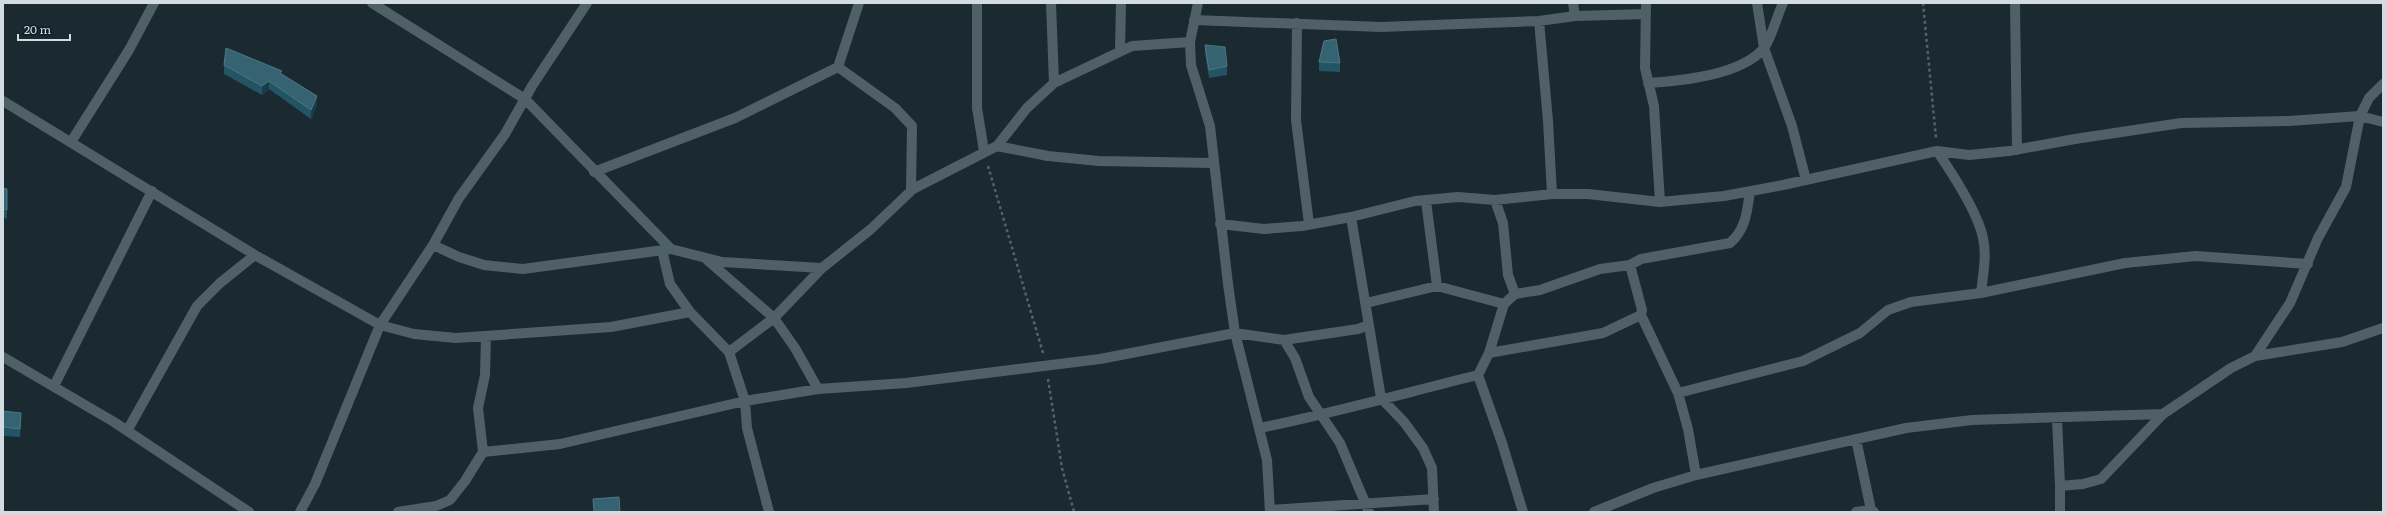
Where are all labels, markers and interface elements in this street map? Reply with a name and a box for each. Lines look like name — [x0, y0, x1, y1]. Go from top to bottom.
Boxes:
scale bar — [18, 16, 70, 42]
text: 20 m — [24, 20, 51, 38]

